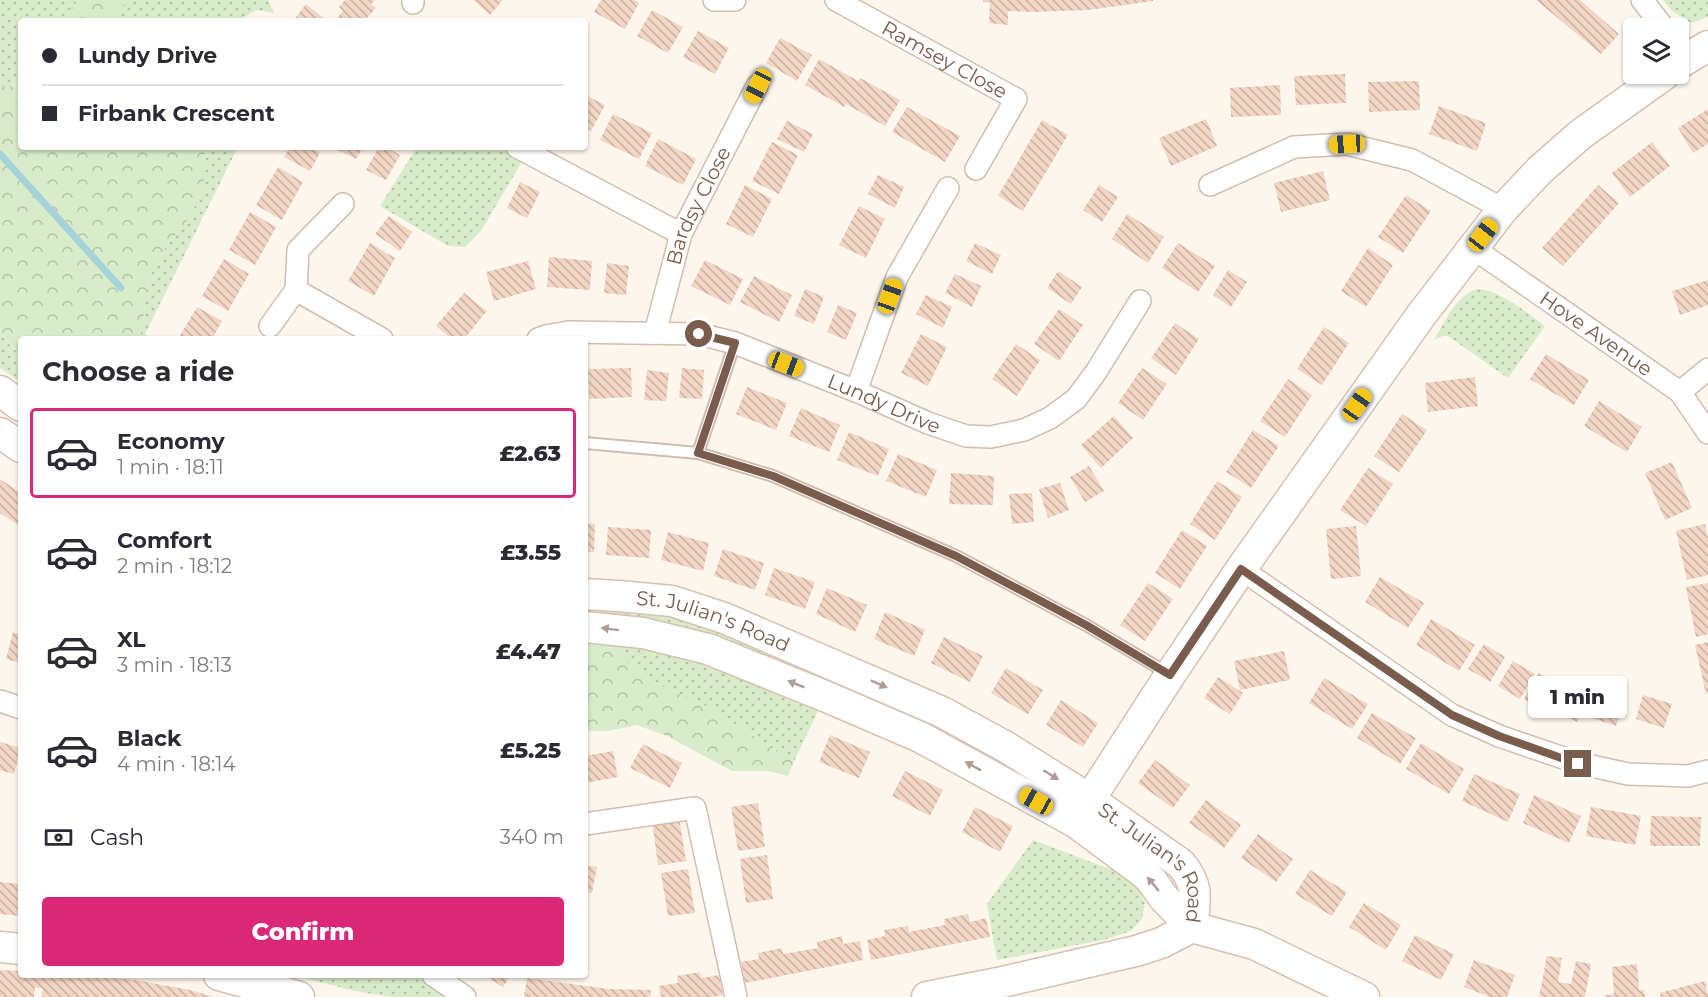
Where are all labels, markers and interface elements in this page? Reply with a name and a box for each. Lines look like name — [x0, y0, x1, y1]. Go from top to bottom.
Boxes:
street label: Ramsey Close — [878, 16, 1011, 104]
map controls — [1623, 18, 1689, 84]
button: layers — [1623, 18, 1689, 84]
text: Lundy Drive — [78, 42, 217, 69]
car — [742, 66, 774, 106]
text: Firbank Crescent — [78, 100, 275, 127]
car — [1329, 134, 1365, 154]
street label: Bardsy Close — [661, 143, 736, 267]
car — [1465, 215, 1501, 255]
car — [875, 276, 905, 316]
street label: Hove Avenue — [1535, 286, 1657, 381]
route start — [685, 320, 712, 347]
car — [766, 349, 806, 379]
text: Choose a ride — [42, 355, 234, 388]
street label: Lundy Drive — [824, 369, 944, 438]
car — [1339, 385, 1375, 425]
icon: car — [45, 426, 99, 480]
text: Economy — [117, 428, 225, 455]
text: £2.63 — [499, 440, 561, 467]
text: 1 min · 18:11 — [117, 455, 224, 479]
icon: car — [45, 525, 99, 579]
text: Comfort — [117, 527, 212, 554]
text: £3.55 — [500, 539, 561, 566]
text: 2 min · 18:12 — [117, 554, 232, 578]
street label: St. Julian's Road — [635, 586, 794, 657]
icon: car — [45, 624, 99, 678]
one-way arrow — [601, 624, 620, 634]
text: XL — [117, 626, 146, 653]
text: £4.47 — [496, 638, 561, 665]
text: 3 min · 18:13 — [117, 653, 232, 677]
callout: 1 min — [1528, 677, 1628, 719]
one-way arrow — [787, 679, 805, 689]
one-way arrow — [870, 680, 888, 689]
text: 1 min — [1550, 685, 1605, 709]
icon: car — [45, 723, 99, 777]
text: Black — [117, 725, 181, 752]
text: £5.25 — [500, 737, 561, 764]
route end — [1564, 750, 1591, 777]
text: 4 min · 18:14 — [117, 752, 236, 776]
one-way arrow — [964, 761, 981, 771]
one-way arrow — [1043, 770, 1059, 781]
car — [1016, 784, 1056, 818]
street label: St. Julian's Road — [1094, 797, 1207, 924]
icon: cash — [42, 821, 75, 854]
text: Cash — [90, 824, 144, 851]
text: 340 m — [500, 825, 564, 849]
one-way arrow — [1147, 876, 1160, 892]
button: Confirm — [42, 897, 564, 966]

